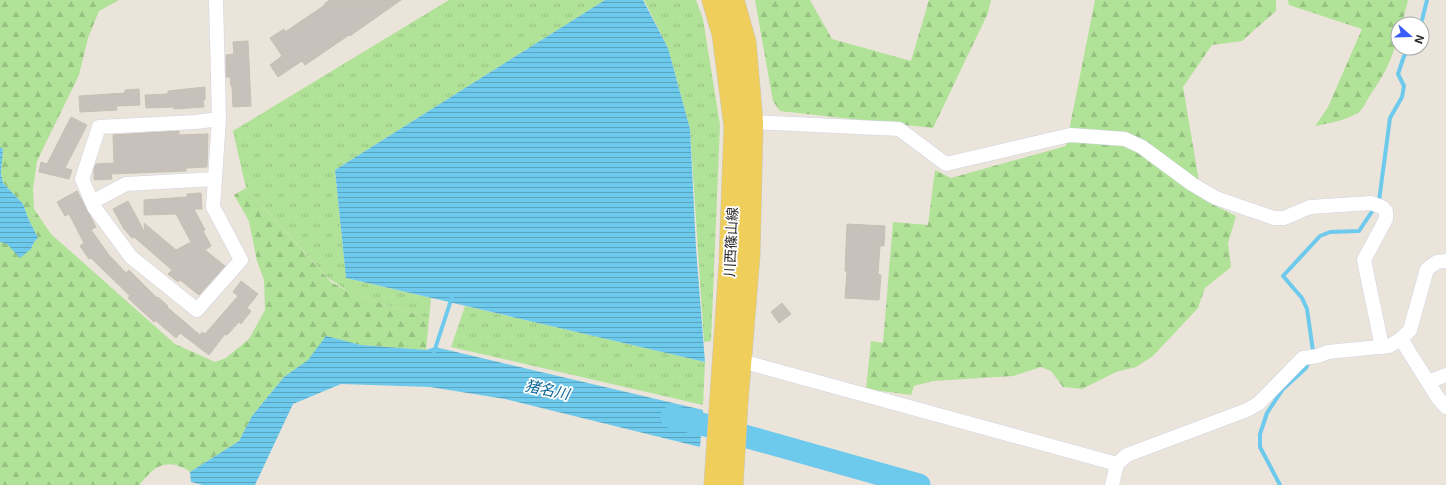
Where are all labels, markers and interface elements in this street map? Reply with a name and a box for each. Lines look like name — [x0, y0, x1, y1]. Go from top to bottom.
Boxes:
north arrow — [1390, 16, 1430, 56]
text: N — [1411, 33, 1427, 46]
street label: 川西篠山線 — [720, 207, 741, 277]
water label: 猪名川 — [523, 376, 573, 404]

